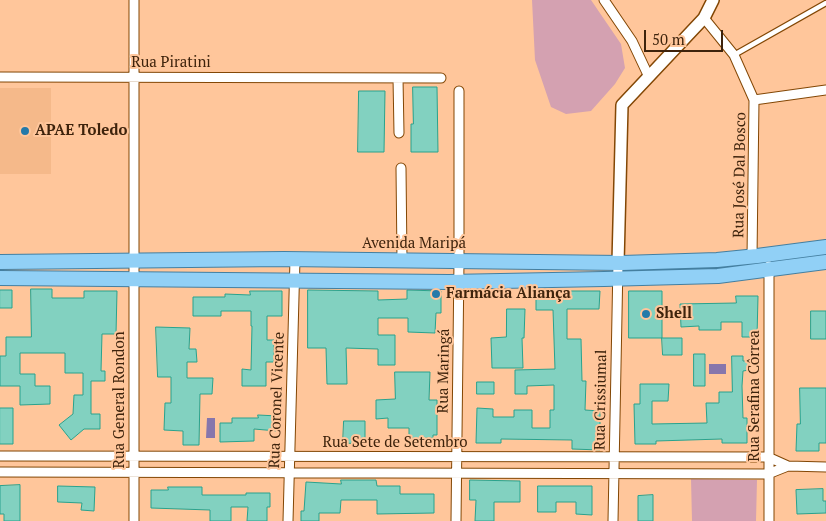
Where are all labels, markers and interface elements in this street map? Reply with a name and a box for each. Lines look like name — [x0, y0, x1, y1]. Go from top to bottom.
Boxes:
scale bar — [646, 20, 725, 52]
text: 50 m — [652, 29, 685, 49]
street label: Rua Piratini — [131, 54, 211, 72]
street label: Rua José Dal Bosco — [730, 112, 750, 238]
place label: APAE Toledo — [35, 122, 127, 140]
marker: APAE Toledo — [19, 125, 31, 137]
street label: Avenida Maripá — [362, 235, 466, 253]
place label: Farmácia Aliança — [446, 285, 571, 303]
marker: Farmácia Aliança — [430, 288, 442, 300]
place label: Shell — [656, 305, 692, 323]
marker: Shell — [640, 308, 652, 320]
street label: Rua Maringá — [434, 329, 454, 413]
street label: Rua Serafina Côrrea — [746, 330, 764, 462]
street label: Rua General Rondon — [111, 331, 129, 469]
street label: Rua Coronel Vicente — [266, 331, 288, 469]
street label: Rua Crissiumal — [591, 350, 611, 450]
street label: Rua Sete de Setembro — [322, 434, 468, 452]

